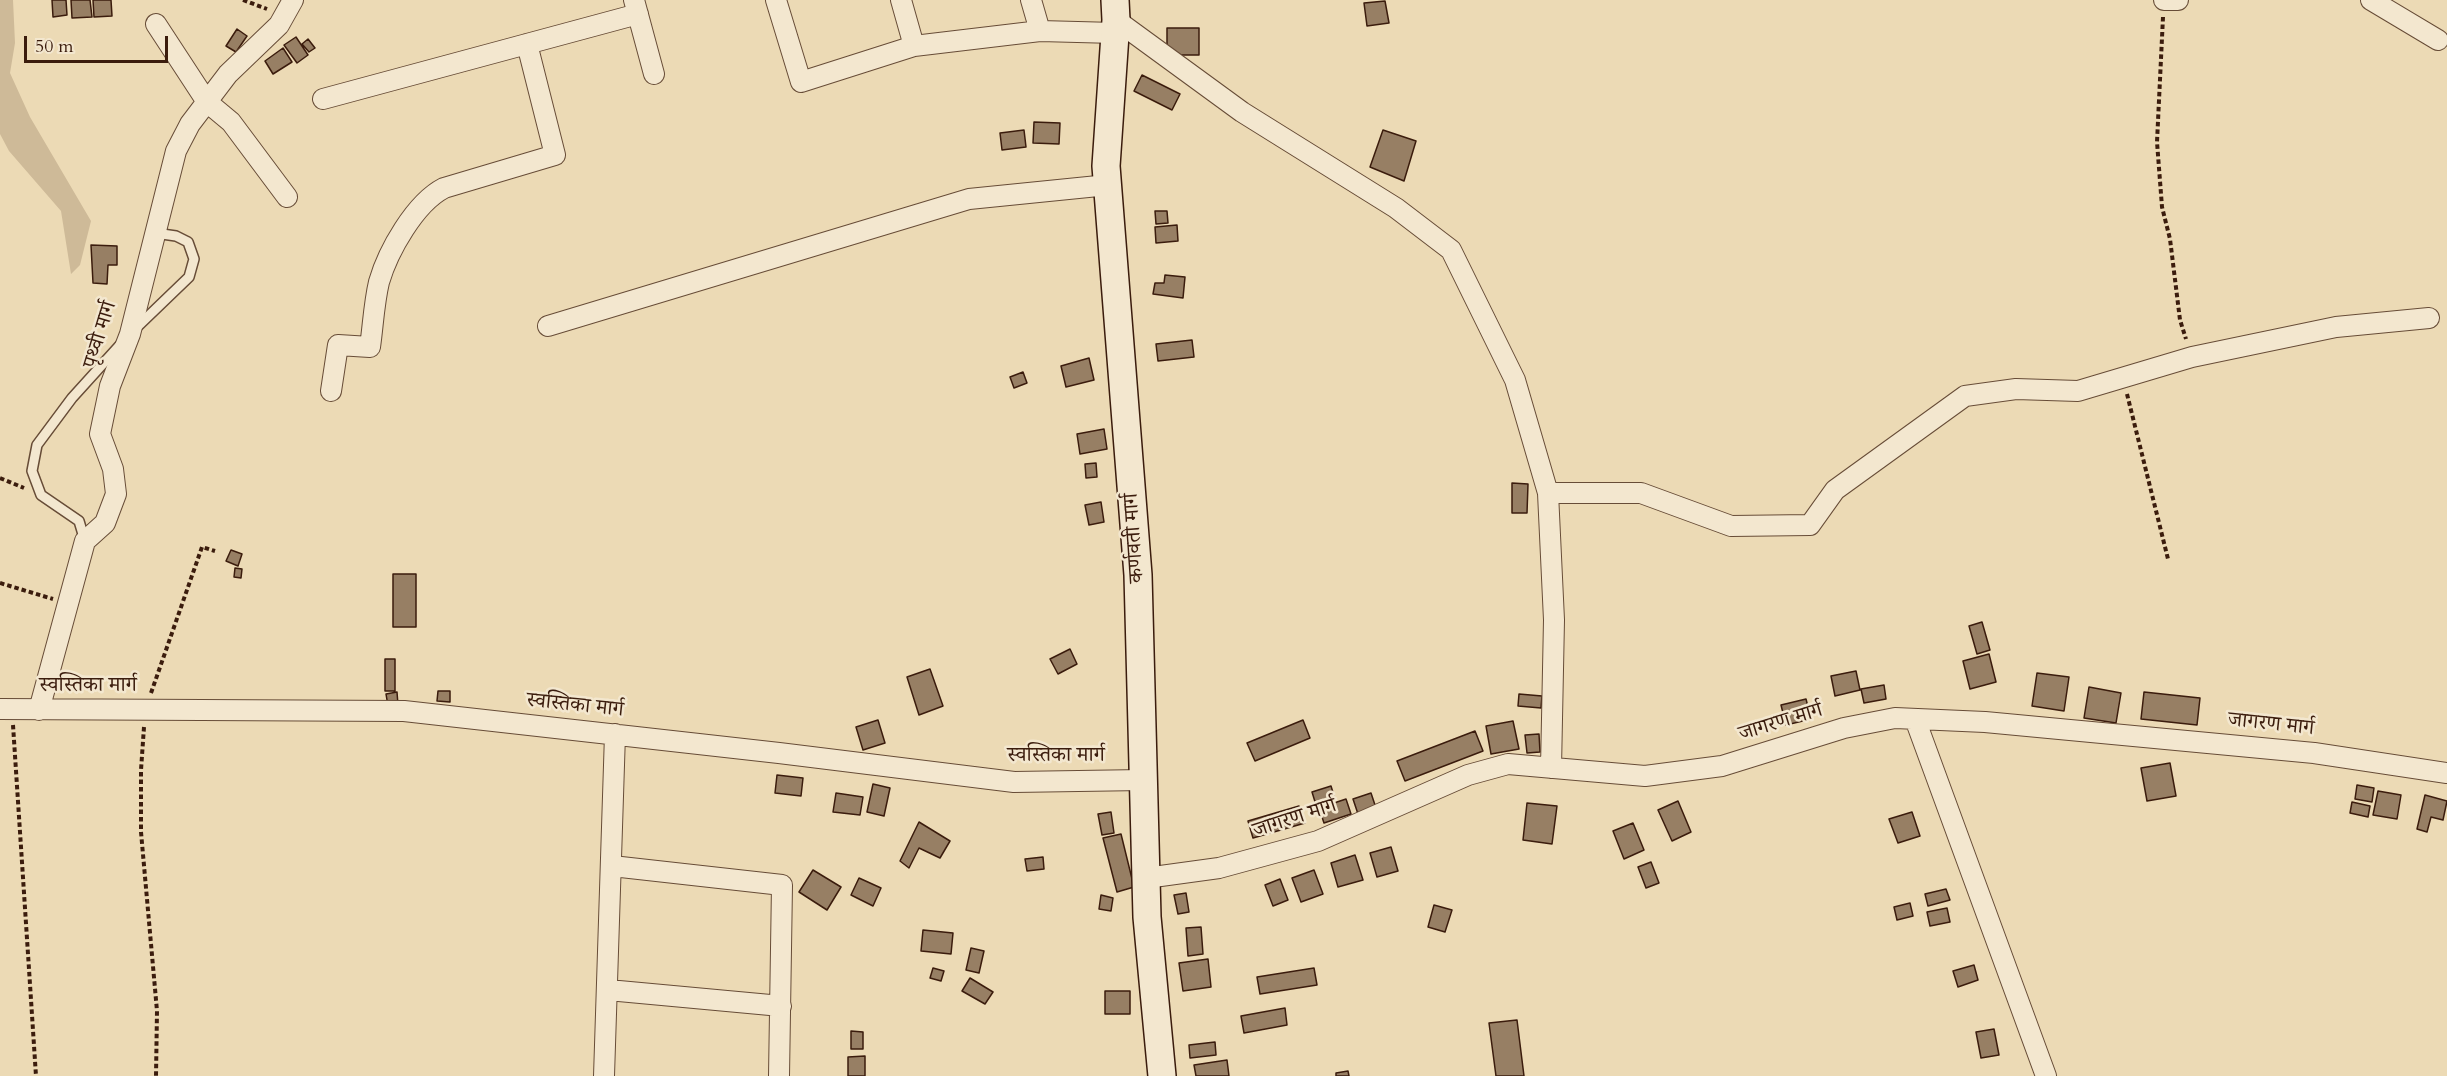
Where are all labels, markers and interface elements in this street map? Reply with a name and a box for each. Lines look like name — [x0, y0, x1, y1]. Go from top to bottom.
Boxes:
scale bar — [27, 24, 171, 62]
text: 50 m — [35, 34, 74, 59]
street label: पृथ्वी मार्ग — [79, 299, 123, 371]
street label: कर्णवती मार्ग — [1119, 492, 1151, 584]
street label: स्वस्तिका मार्ग — [39, 673, 137, 699]
street label: स्वस्तिका मार्ग — [525, 688, 625, 724]
street label: जागरण मार्ग — [1736, 698, 1826, 748]
street label: जागरण मार्ग — [2227, 708, 2315, 742]
street label: स्वस्तिका मार्ग — [1007, 743, 1105, 769]
street label: जागरण मार्ग — [1250, 794, 1340, 844]

